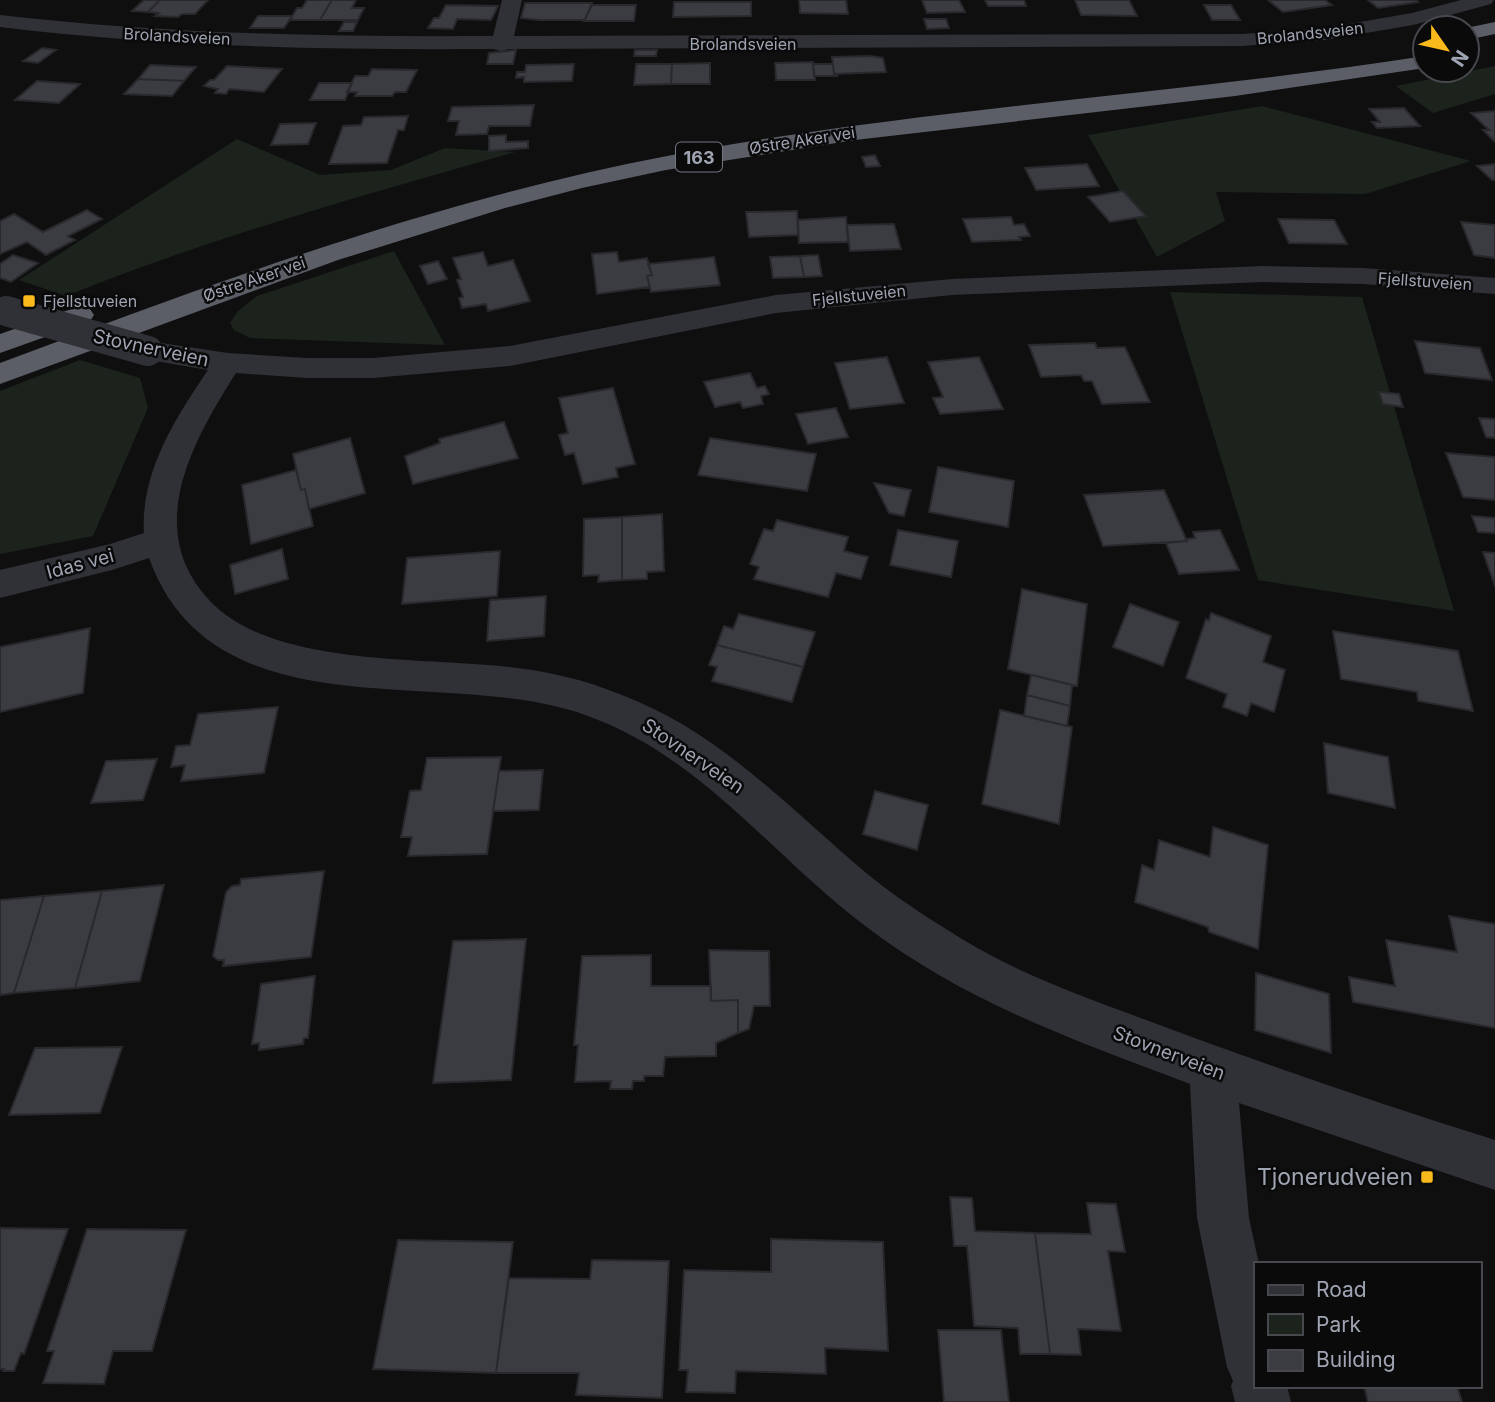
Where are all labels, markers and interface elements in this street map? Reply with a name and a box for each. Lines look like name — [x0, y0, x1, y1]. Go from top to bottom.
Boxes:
north arrow — [1411, 14, 1481, 84]
street label: Brolandsveien — [1256, 17, 1364, 49]
street label: Brolandsveien — [123, 23, 231, 49]
street label: Brolandsveien — [689, 34, 797, 54]
text: N — [1446, 46, 1473, 71]
street label: Østre Aker vei — [748, 122, 856, 158]
road number: 163 — [676, 142, 722, 172]
street label: Østre Aker vei — [200, 252, 308, 306]
street label: Fjellstuveien — [1377, 268, 1473, 294]
street label: Fjellstuveien — [811, 280, 907, 310]
place label: Fjellstuveien — [43, 291, 137, 311]
marker: Fjellstuveien — [21, 293, 37, 309]
street label: Stovnerveien — [91, 324, 211, 372]
street label: Idas vei — [44, 544, 116, 584]
street label: Stovnerveien — [638, 713, 748, 799]
street label: Stovnerveien — [1110, 1021, 1228, 1085]
place label: Tjonerudveien — [1257, 1163, 1413, 1191]
marker: Tjonerudveien — [1419, 1169, 1435, 1185]
legend — [1254, 1262, 1481, 1388]
text: Road — [1316, 1277, 1367, 1302]
text: Park — [1316, 1312, 1361, 1337]
text: Building — [1316, 1347, 1396, 1372]

